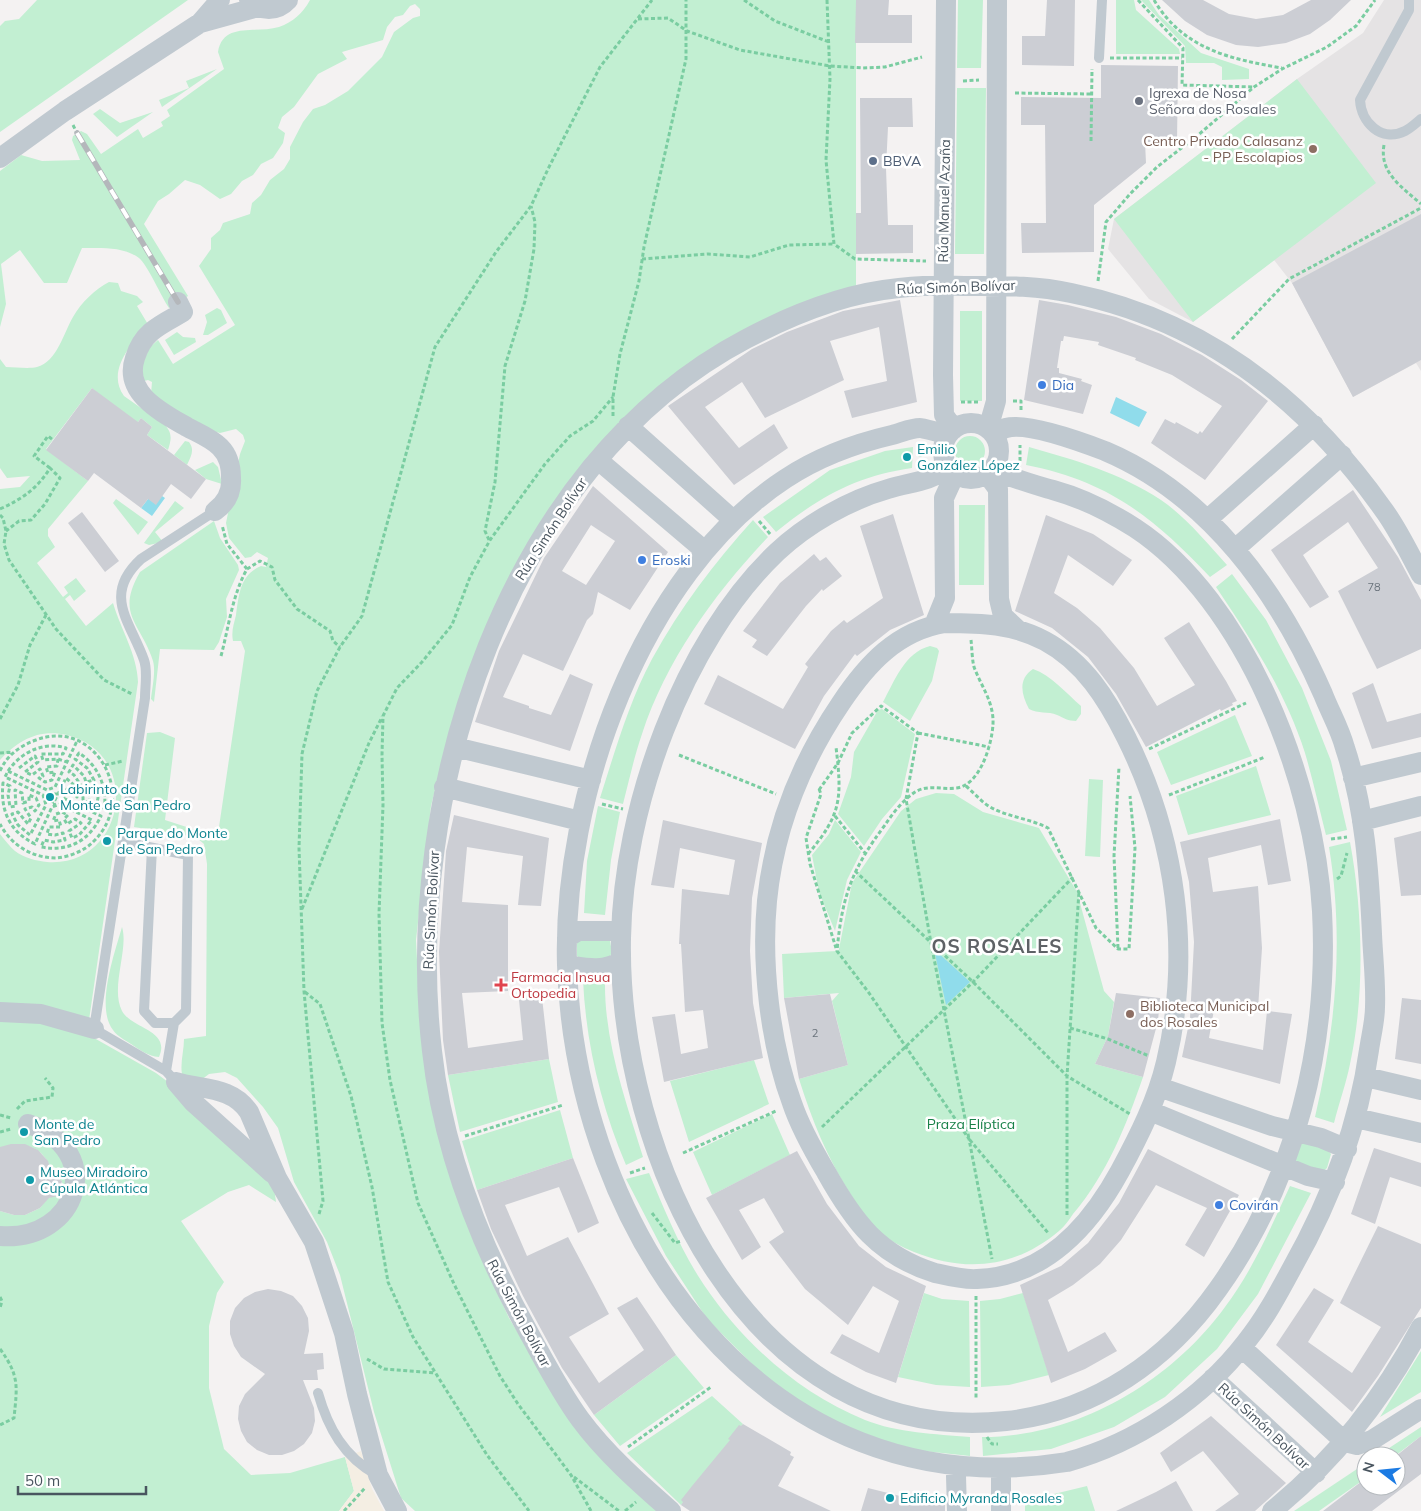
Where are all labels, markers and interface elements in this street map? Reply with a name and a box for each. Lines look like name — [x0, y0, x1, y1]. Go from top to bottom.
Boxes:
place label: Igrexa de Nosa Señora dos Rosales — [1149, 84, 1276, 118]
marker: Igrexa de Nosa Señora dos Rosales — [1133, 95, 1145, 107]
place label: Centro Privado Calasanz - PP Escolapios — [1143, 132, 1303, 166]
street label: Rúa Manuel Azaña — [934, 139, 954, 263]
marker: Centro Privado Calasanz - PP Escolapios — [1307, 143, 1319, 155]
place label: BBVA — [883, 152, 922, 170]
marker: BBVA — [867, 155, 879, 167]
street label: Rúa Simón Bolívar — [896, 276, 1017, 298]
place label: Dia — [1052, 376, 1074, 394]
marker: Dia — [1036, 379, 1048, 391]
place label: Emilio González López — [917, 440, 1020, 474]
marker: Emilio González López — [901, 451, 913, 463]
street label: Rúa Simón Bolívar — [511, 473, 591, 584]
place label: Eroski — [652, 551, 691, 569]
marker: Eroski — [636, 554, 648, 566]
house number: 78 — [1367, 580, 1381, 594]
place label: Labirinto do Monte de San Pedro — [60, 780, 191, 814]
marker: Labirinto do Monte de San Pedro — [44, 791, 56, 803]
place label: Parque do Monte de San Pedro — [117, 824, 228, 858]
marker: Parque do Monte de San Pedro — [101, 835, 113, 847]
street label: Rúa Simón Bolívar — [419, 849, 443, 970]
district label: OS ROSALES — [931, 934, 1063, 958]
place label: Farmacia Insua Ortopedia — [511, 968, 610, 1002]
marker: Farmacia Insua Ortopedia — [495, 979, 507, 991]
place label: Biblioteca Municipal dos Rosales — [1140, 997, 1269, 1031]
marker: Biblioteca Municipal dos Rosales — [1124, 1008, 1136, 1020]
house number: 2 — [812, 1026, 819, 1040]
place label: Monte de San Pedro — [34, 1115, 101, 1149]
park label: Praza Elíptica — [927, 1115, 1015, 1133]
marker: Monte de San Pedro — [18, 1126, 30, 1138]
place label: Museo Miradoiro Cúpula Atlántica — [40, 1163, 148, 1197]
marker: Museo Miradoiro Cúpula Atlántica — [24, 1174, 36, 1186]
place label: Covirán — [1229, 1196, 1278, 1214]
marker: Covirán — [1213, 1199, 1225, 1211]
street label: Rúa Simón Bolívar — [483, 1256, 555, 1371]
street label: Rúa Simón Bolívar — [1214, 1379, 1314, 1474]
north arrow — [1356, 1446, 1406, 1496]
text: N — [1358, 1460, 1379, 1475]
scale bar — [18, 1464, 145, 1496]
text: 50 m — [25, 1471, 60, 1490]
place label: Edificio Myranda Rosales — [900, 1489, 1062, 1507]
marker: Edificio Myranda Rosales — [884, 1492, 896, 1504]

